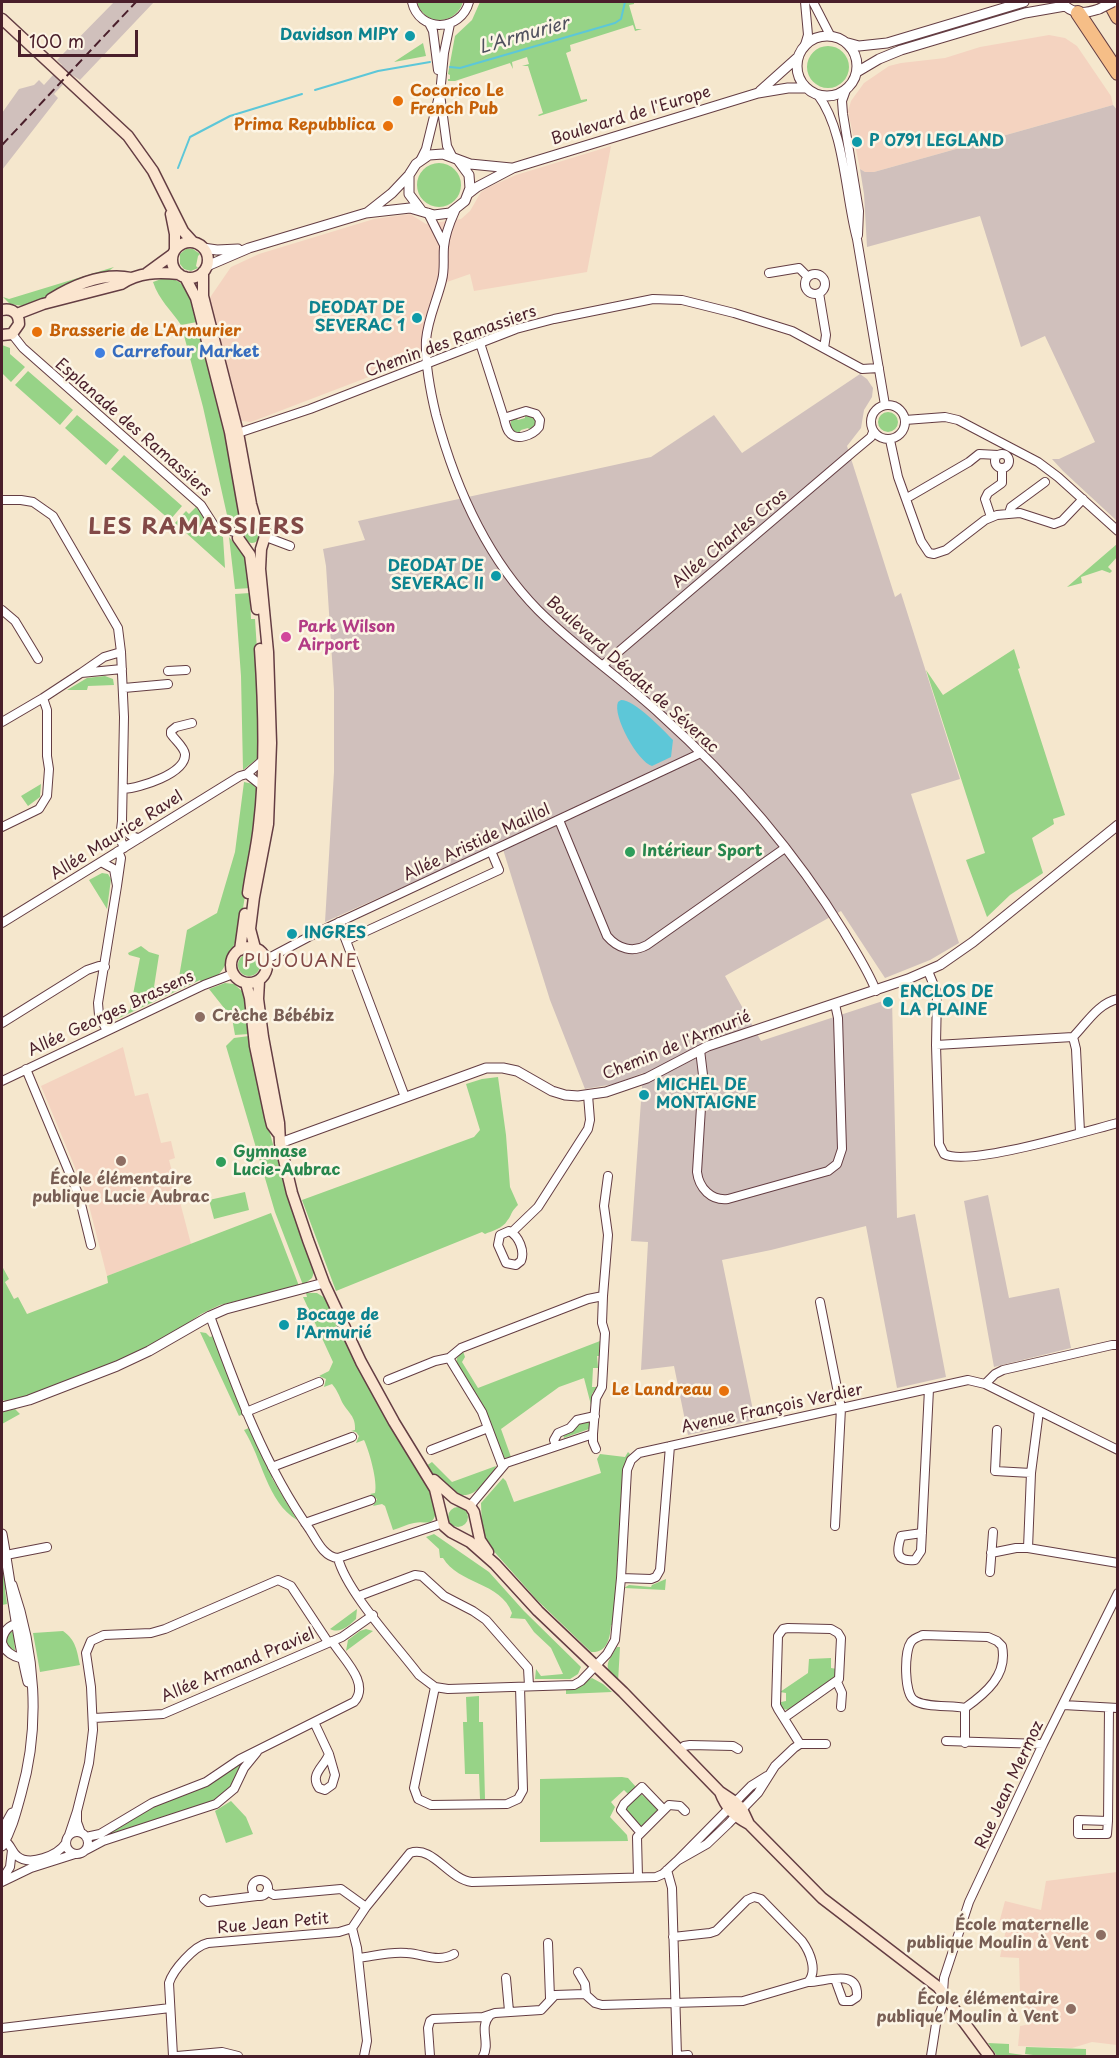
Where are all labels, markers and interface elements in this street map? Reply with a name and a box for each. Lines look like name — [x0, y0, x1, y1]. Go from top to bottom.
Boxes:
water label: L'Armurier — [477, 13, 571, 59]
scale bar — [21, 18, 141, 56]
place label: Davidson MIPY — [280, 26, 398, 46]
text: 100 m — [29, 27, 84, 54]
marker: Davidson MIPY — [403, 29, 417, 43]
place label: Cocorico Le French Pub — [410, 82, 504, 120]
street label: Boulevard de l'Europe — [549, 83, 713, 149]
marker: Cocorico Le French Pub — [391, 94, 405, 108]
place label: Prima Repubblica — [234, 116, 376, 136]
marker: Prima Repubblica — [381, 119, 395, 133]
place label: P 0791 LEGLAND — [869, 132, 1004, 152]
marker: P 0791 LEGLAND — [850, 135, 864, 149]
place label: DEODAT DE SEVERAC 1 — [309, 299, 405, 337]
street label: Chemin des Ramassiers — [363, 302, 539, 382]
marker: DEODAT DE SEVERAC 1 — [410, 311, 424, 325]
place label: Brasserie de L'Armurier — [49, 322, 241, 342]
marker: Brasserie de L'Armurier — [30, 325, 44, 339]
place label: Carrefour Market — [112, 343, 259, 363]
marker: Carrefour Market — [93, 346, 107, 360]
street label: Esplanade des Ramassiers — [51, 355, 215, 501]
street label: Allée Charles Cros — [669, 486, 791, 592]
district label: LES RAMASSIERS — [88, 515, 306, 541]
place label: DEODAT DE SEVERAC II — [388, 557, 484, 595]
marker: DEODAT DE SEVERAC II — [489, 569, 503, 583]
street label: Boulevard Déodat de Séverac — [542, 593, 722, 757]
place label: Park Wilson Airport — [298, 618, 395, 656]
marker: Park Wilson Airport — [279, 630, 293, 644]
street label: Allée Maurice Ravel — [47, 787, 187, 885]
street label: Allée Aristide Maillol — [400, 801, 554, 885]
place label: Intérieur Sport — [642, 842, 762, 862]
marker: Intérieur Sport — [623, 845, 637, 859]
place label: INGRES — [304, 924, 366, 944]
marker: INGRES — [285, 927, 299, 941]
district label: PUJOUANE — [245, 951, 357, 973]
street label: Allée Georges Brassens — [25, 967, 197, 1061]
place label: ENCLOS DE LA PLAINE — [900, 983, 994, 1021]
marker: ENCLOS DE LA PLAINE — [881, 995, 895, 1009]
place label: Crèche Bébébiz — [212, 1007, 334, 1027]
street label: Chemin de l'Armurié — [600, 1007, 754, 1085]
marker: Crèche Bébébiz — [193, 1010, 207, 1024]
place label: MICHEL DE MONTAIGNE — [656, 1076, 757, 1114]
marker: MICHEL DE MONTAIGNE — [637, 1088, 651, 1102]
place label: Gymnase Lucie-Aubrac — [233, 1143, 340, 1181]
marker: École élémentaire publique Lucie Aubrac — [114, 1154, 128, 1168]
marker: Gymnase Lucie-Aubrac — [214, 1155, 228, 1169]
place label: École élémentaire publique Lucie Aubrac — [33, 1170, 209, 1208]
place label: Bocage de l'Armurié — [296, 1306, 379, 1344]
marker: Bocage de l'Armurié — [277, 1318, 291, 1332]
street label: Avenue François Verdier — [680, 1380, 864, 1438]
place label: Le Landreau — [612, 1381, 712, 1401]
marker: Le Landreau — [717, 1384, 731, 1398]
street label: Allée Armand Praviel — [159, 1625, 317, 1707]
street label: Rue Jean Mermoz — [972, 1718, 1048, 1852]
street label: Rue Jean Petit — [216, 1910, 330, 1938]
place label: École maternelle publique Moulin à Vent — [907, 1916, 1089, 1954]
marker: École maternelle publique Moulin à Vent — [1094, 1928, 1108, 1942]
place label: École élémentaire publique Moulin à Vent — [877, 1990, 1059, 2028]
marker: École élémentaire publique Moulin à Vent — [1064, 2002, 1078, 2016]

